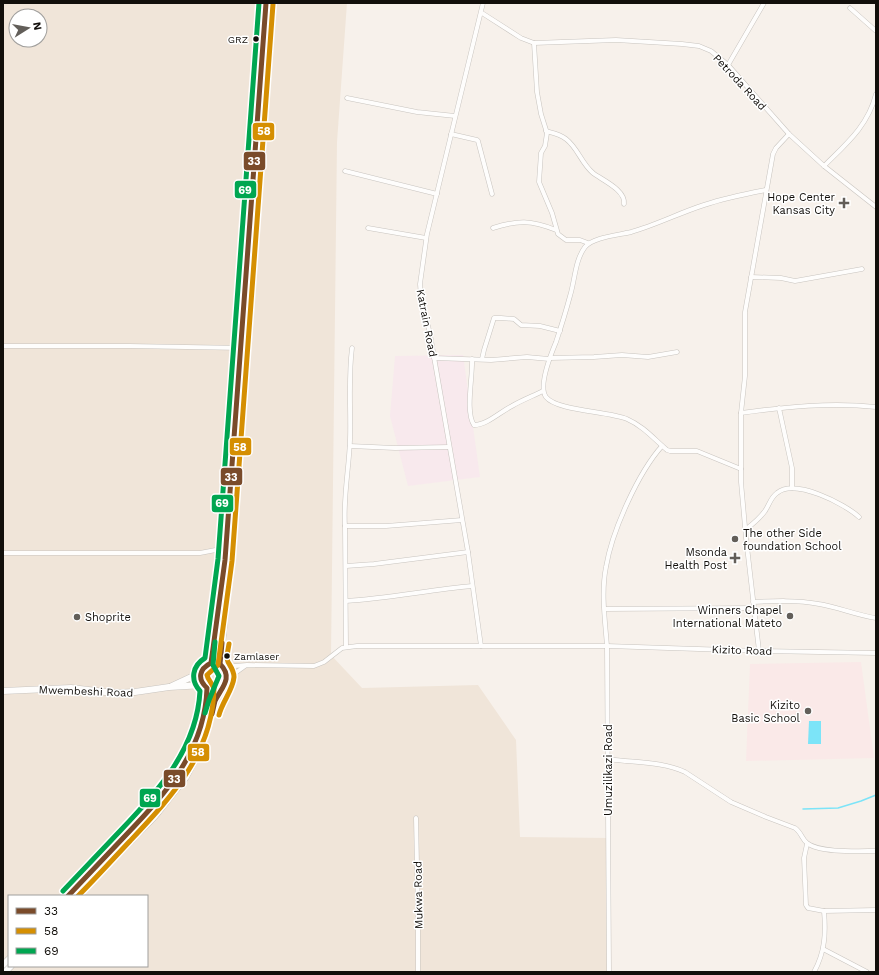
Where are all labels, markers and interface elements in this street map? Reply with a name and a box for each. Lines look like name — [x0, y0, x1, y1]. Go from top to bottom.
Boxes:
north arrow — [8, 8, 48, 48]
text: N — [30, 21, 44, 31]
place label: GRZ — [228, 34, 248, 45]
marker: GRZ — [251, 34, 261, 44]
street label: Petroda Road — [710, 52, 769, 113]
line badge: 58 — [252, 122, 275, 141]
text: 58 — [257, 125, 271, 138]
line badge: 33 — [243, 151, 266, 171]
text: 33 — [247, 155, 261, 168]
line badge: 69 — [234, 180, 257, 199]
text: 69 — [238, 184, 252, 197]
place label: Hope Center Kansas City — [767, 191, 836, 217]
marker: Hope Center Kansas City — [838, 197, 850, 209]
street label: Katrain Road — [414, 288, 439, 358]
line badge: 58 — [229, 437, 252, 456]
text: 58 — [233, 441, 247, 454]
line badge: 33 — [220, 467, 243, 486]
text: 33 — [224, 471, 238, 484]
line badge: 69 — [211, 494, 234, 513]
text: 69 — [215, 497, 229, 510]
place label: The other Side foundation School — [743, 527, 842, 553]
marker: The other Side foundation School — [730, 534, 740, 544]
place label: Msonda Health Post — [665, 546, 727, 572]
marker: Msonda Health Post — [730, 553, 740, 563]
place label: Winners Chapel International Mateto — [673, 604, 783, 630]
place label: Shoprite — [85, 611, 131, 624]
marker: Winners Chapel International Mateto — [785, 611, 795, 621]
marker: Shoprite — [72, 612, 82, 622]
street label: Kizito Road — [711, 643, 773, 658]
marker: Zamlaser — [222, 651, 232, 661]
place label: Zamlaser — [234, 651, 279, 662]
street label: Mwembeshi Road — [38, 683, 133, 700]
place label: Kizito Basic School — [731, 699, 801, 725]
marker: Kizito Basic School — [803, 706, 813, 716]
street label: Umuzilikazi Road — [602, 724, 615, 816]
line badge: 58 — [187, 743, 210, 762]
text: 58 — [191, 746, 205, 759]
line badge: 33 — [163, 769, 186, 788]
text: 33 — [167, 773, 181, 786]
line badge: 69 — [139, 788, 161, 808]
text: 69 — [143, 792, 157, 805]
street label: Mukwa Road — [411, 861, 426, 929]
legend — [8, 895, 148, 967]
text: 33 — [44, 904, 58, 918]
text: 58 — [44, 924, 58, 938]
text: 69 — [44, 944, 59, 958]

